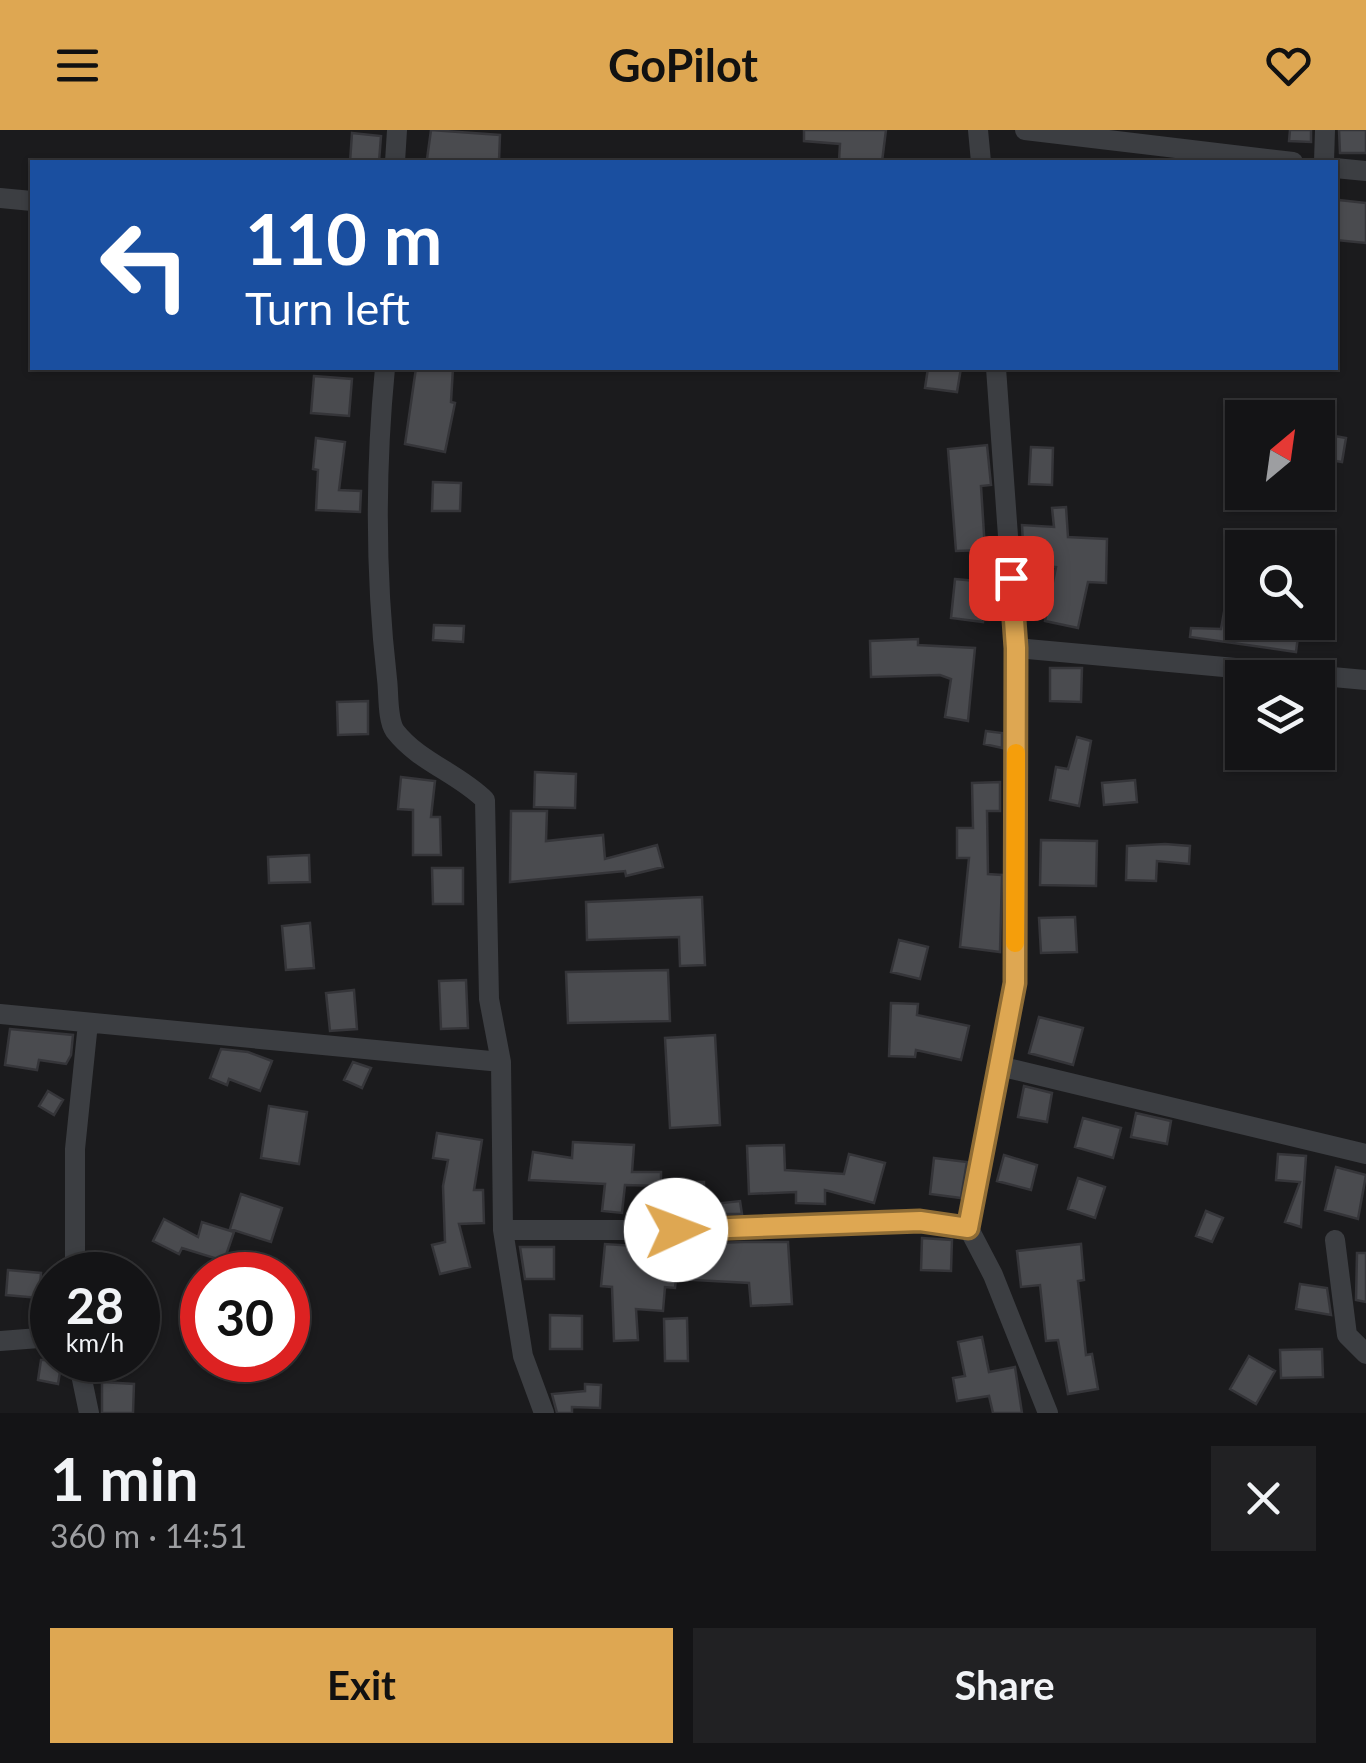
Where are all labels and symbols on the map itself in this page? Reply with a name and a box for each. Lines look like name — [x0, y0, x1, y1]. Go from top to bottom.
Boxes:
north arrow — [1225, 400, 1335, 510]
pin — [969, 536, 1054, 621]
position arrow — [624, 1178, 728, 1282]
speed limit sign: 30 — [180, 1252, 310, 1382]

